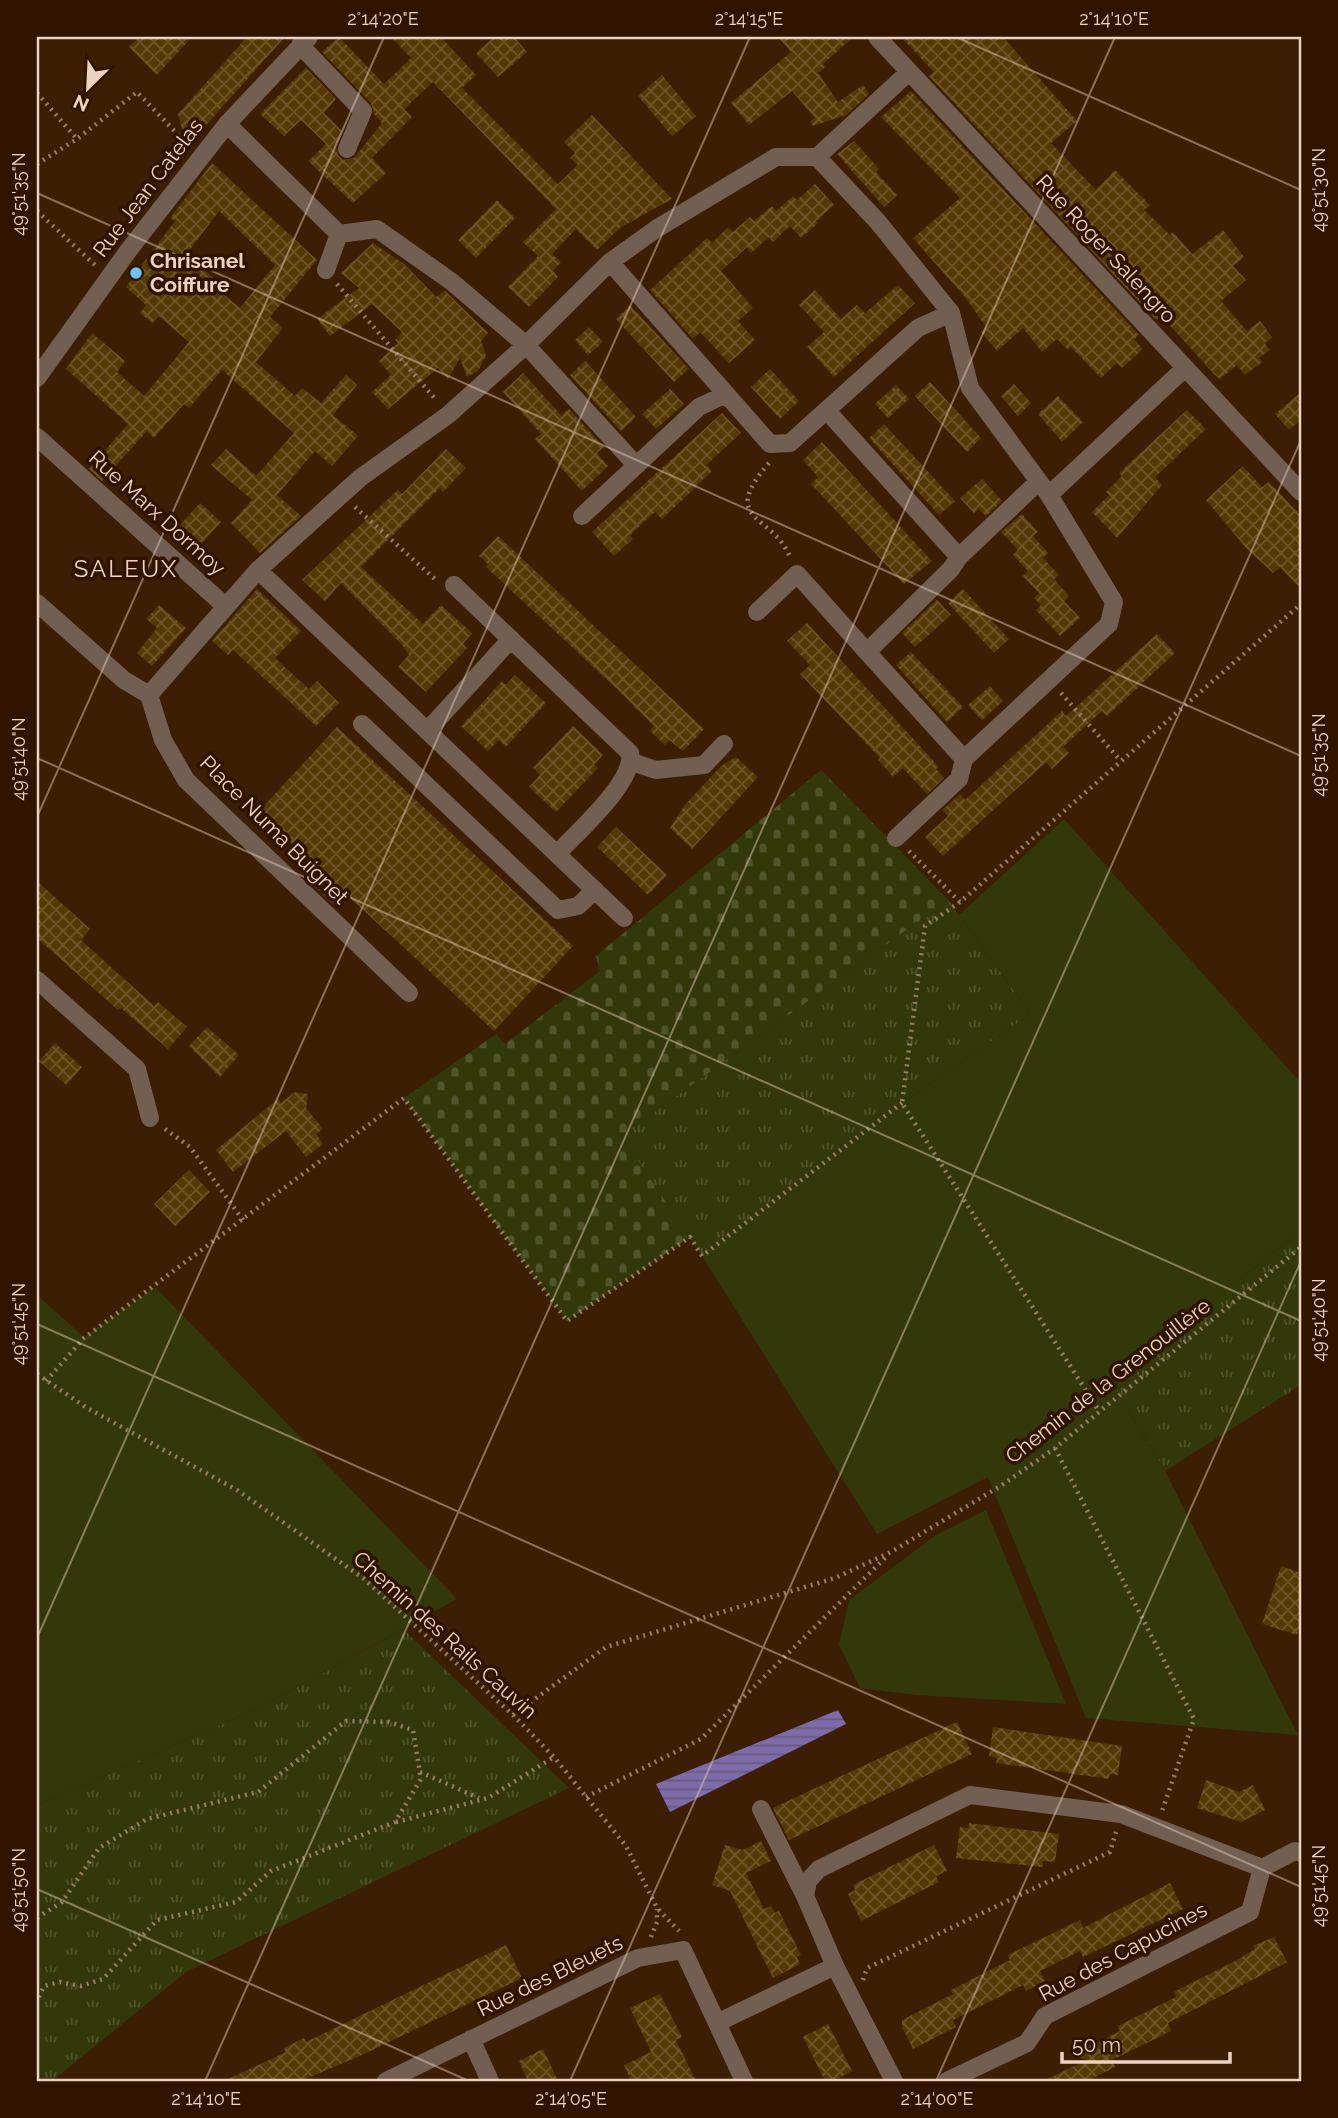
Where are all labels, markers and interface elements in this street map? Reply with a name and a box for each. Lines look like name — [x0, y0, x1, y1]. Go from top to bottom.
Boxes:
text: 2°14'20"E — [347, 8, 419, 29]
text: 2°14'15"E — [715, 8, 783, 29]
text: 2°14'10"E — [1079, 8, 1149, 29]
north arrow — [52, 52, 122, 122]
text: N — [70, 91, 92, 117]
street label: Rue Jean Catelas — [87, 114, 208, 262]
text: 49°51'30"N — [1308, 148, 1329, 232]
text: 49°51'35"N — [8, 152, 29, 236]
street label: Rue Roger Salengro — [1031, 169, 1182, 328]
place label: Chrisanel Coiffure — [150, 248, 245, 297]
marker: Chrisanel Coiffure — [128, 265, 144, 281]
street label: Rue Marx Dormoy — [84, 445, 231, 580]
district label: SALEUX — [74, 554, 178, 583]
text: 49°51'35"N — [1308, 713, 1329, 797]
text: 49°51'40"N — [8, 717, 29, 801]
street label: Place Numa Buignet — [195, 750, 354, 909]
text: 49°51'40"N — [1308, 1278, 1329, 1362]
text: 49°51'45"N — [8, 1283, 29, 1365]
street label: Chemin de la Grenouillère — [1000, 1293, 1215, 1468]
street label: Chemin des Rails Cauvin — [348, 1546, 542, 1724]
text: 49°51'45"N — [1308, 1845, 1329, 1927]
text: 49°51'50"N — [8, 1848, 29, 1932]
street label: Rue des Capucines — [1034, 1897, 1211, 2006]
street label: Rue des Bleuets — [473, 1930, 626, 2022]
scale bar — [1062, 2020, 1230, 2064]
text: 50 m — [1072, 2032, 1121, 2057]
text: 2°14'10"E — [171, 2088, 241, 2109]
text: 2°14'05"E — [535, 2088, 607, 2109]
text: 2°14'00"E — [901, 2088, 974, 2109]

